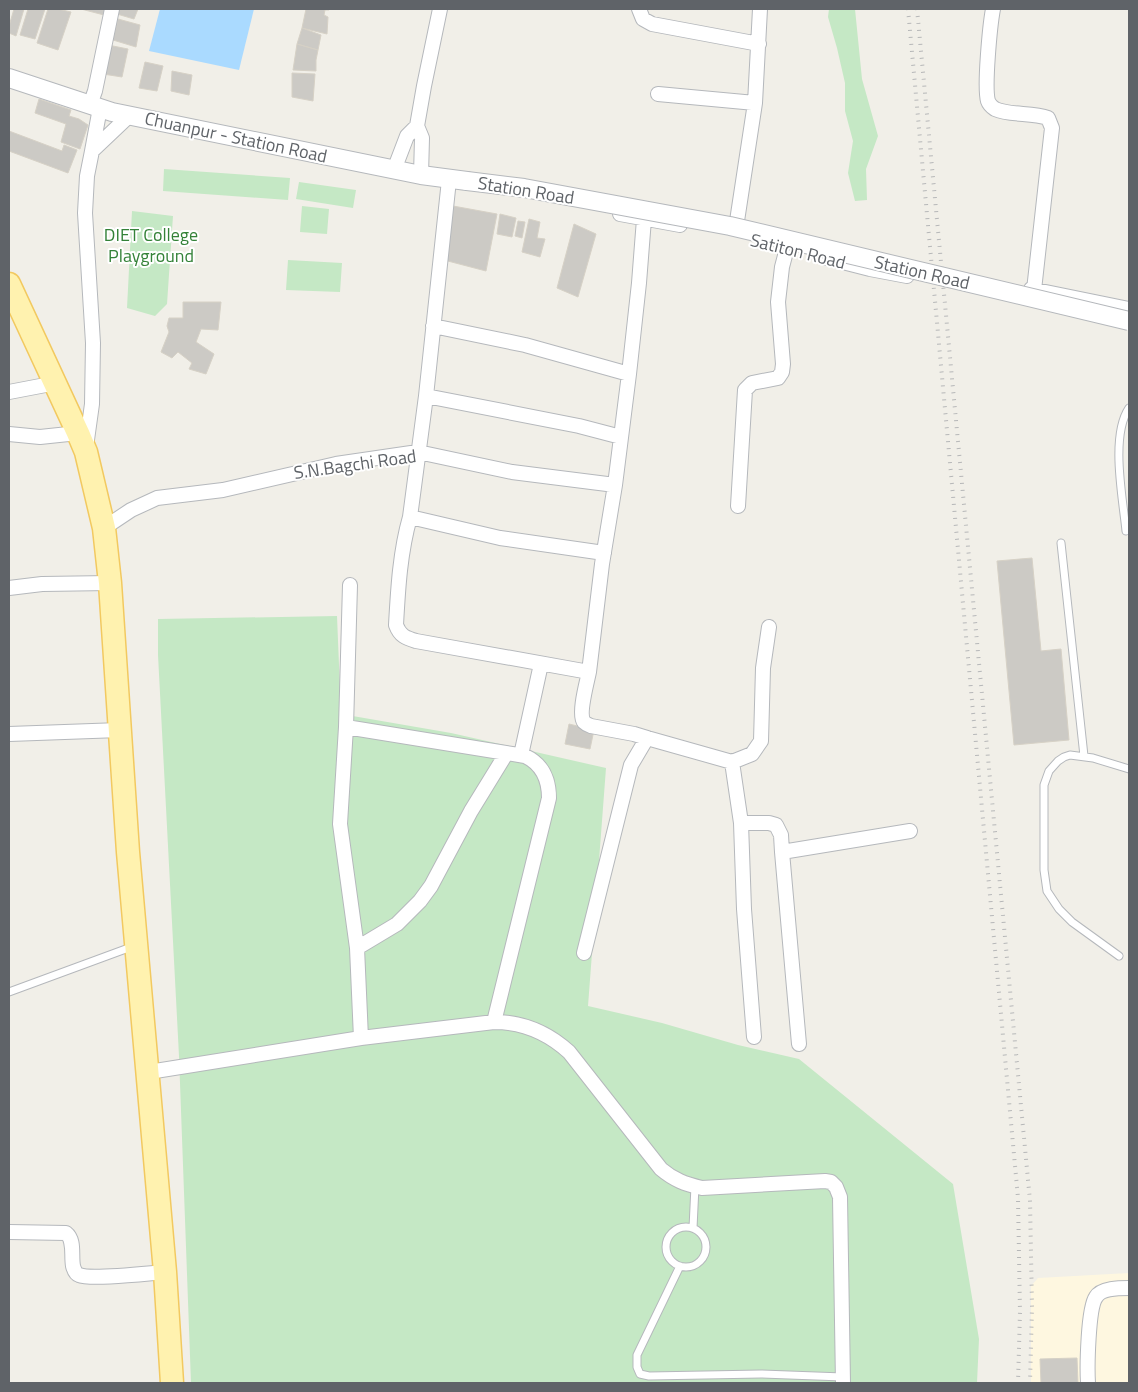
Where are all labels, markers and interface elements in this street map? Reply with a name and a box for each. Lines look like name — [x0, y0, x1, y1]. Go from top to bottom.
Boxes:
street label: Chuanpur - Station Road — [142, 104, 330, 170]
street label: Station Road — [476, 169, 576, 211]
park label: DIET College Playground — [104, 221, 198, 269]
street label: Satiton Road — [747, 226, 849, 276]
street label: Station Road — [872, 248, 972, 296]
street label: S.N.Bagchi Road — [292, 442, 418, 486]

